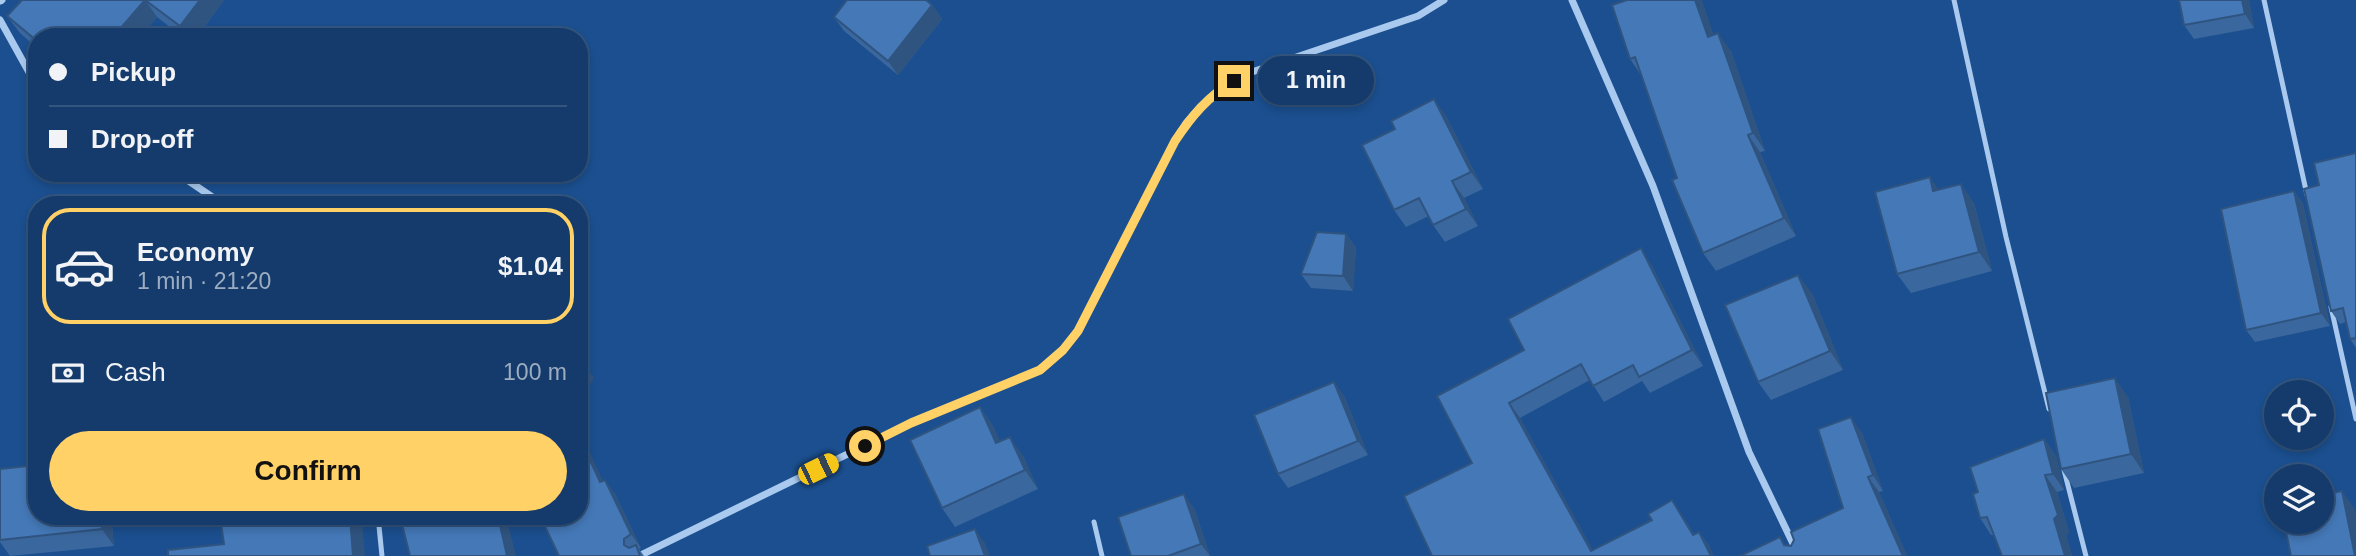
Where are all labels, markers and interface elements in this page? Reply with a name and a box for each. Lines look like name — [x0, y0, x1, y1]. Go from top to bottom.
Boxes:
callout: 1 min — [1258, 56, 1374, 106]
text: Pickup — [91, 57, 176, 87]
route end — [1218, 65, 1250, 97]
text: 1 min — [1286, 67, 1346, 93]
text: Drop-off — [91, 124, 194, 154]
icon: car — [53, 235, 116, 298]
text: Economy — [137, 237, 254, 267]
text: $1.04 — [498, 251, 563, 281]
text: 1 min · 21:20 — [137, 268, 271, 294]
icon: cash — [49, 354, 87, 392]
text: Cash — [105, 357, 166, 387]
text: 100 m — [503, 359, 567, 385]
map controls — [2264, 380, 2334, 534]
button: locate — [2264, 380, 2334, 450]
route start — [849, 430, 881, 462]
button: Confirm — [49, 431, 567, 511]
car — [795, 450, 842, 488]
button: layers — [2264, 464, 2334, 534]

